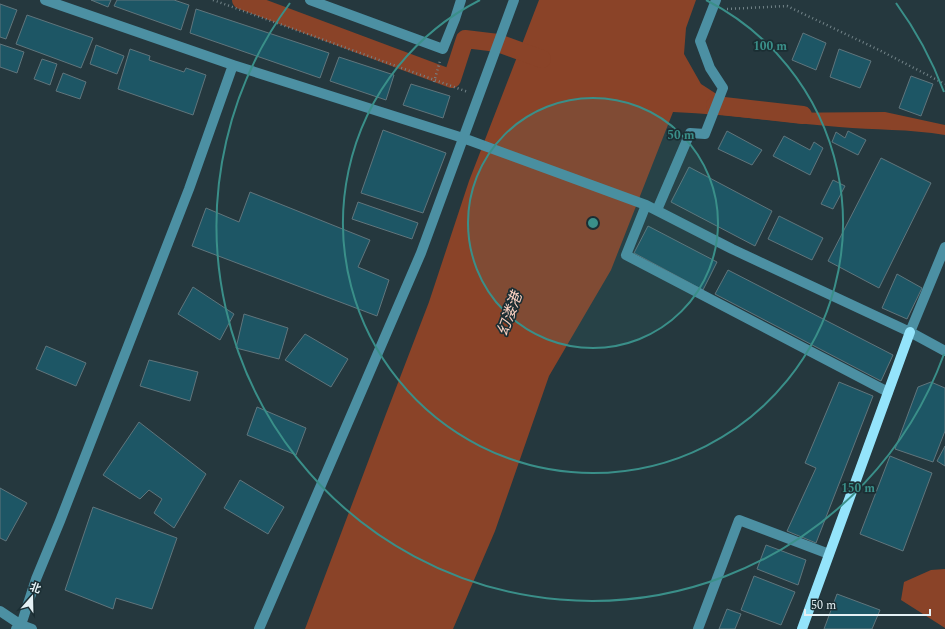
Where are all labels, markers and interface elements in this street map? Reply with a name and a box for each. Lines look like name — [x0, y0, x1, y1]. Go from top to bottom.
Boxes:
text: 100 m — [753, 37, 787, 56]
text: 50 m — [667, 126, 695, 145]
centre of rings — [586, 216, 600, 230]
water label: 幻溇港 — [491, 287, 529, 339]
text: 150 m — [841, 479, 875, 498]
north arrow — [12, 577, 52, 617]
text: 北 — [27, 578, 43, 598]
scale bar — [805, 591, 930, 617]
text: 50 m — [811, 596, 836, 615]

